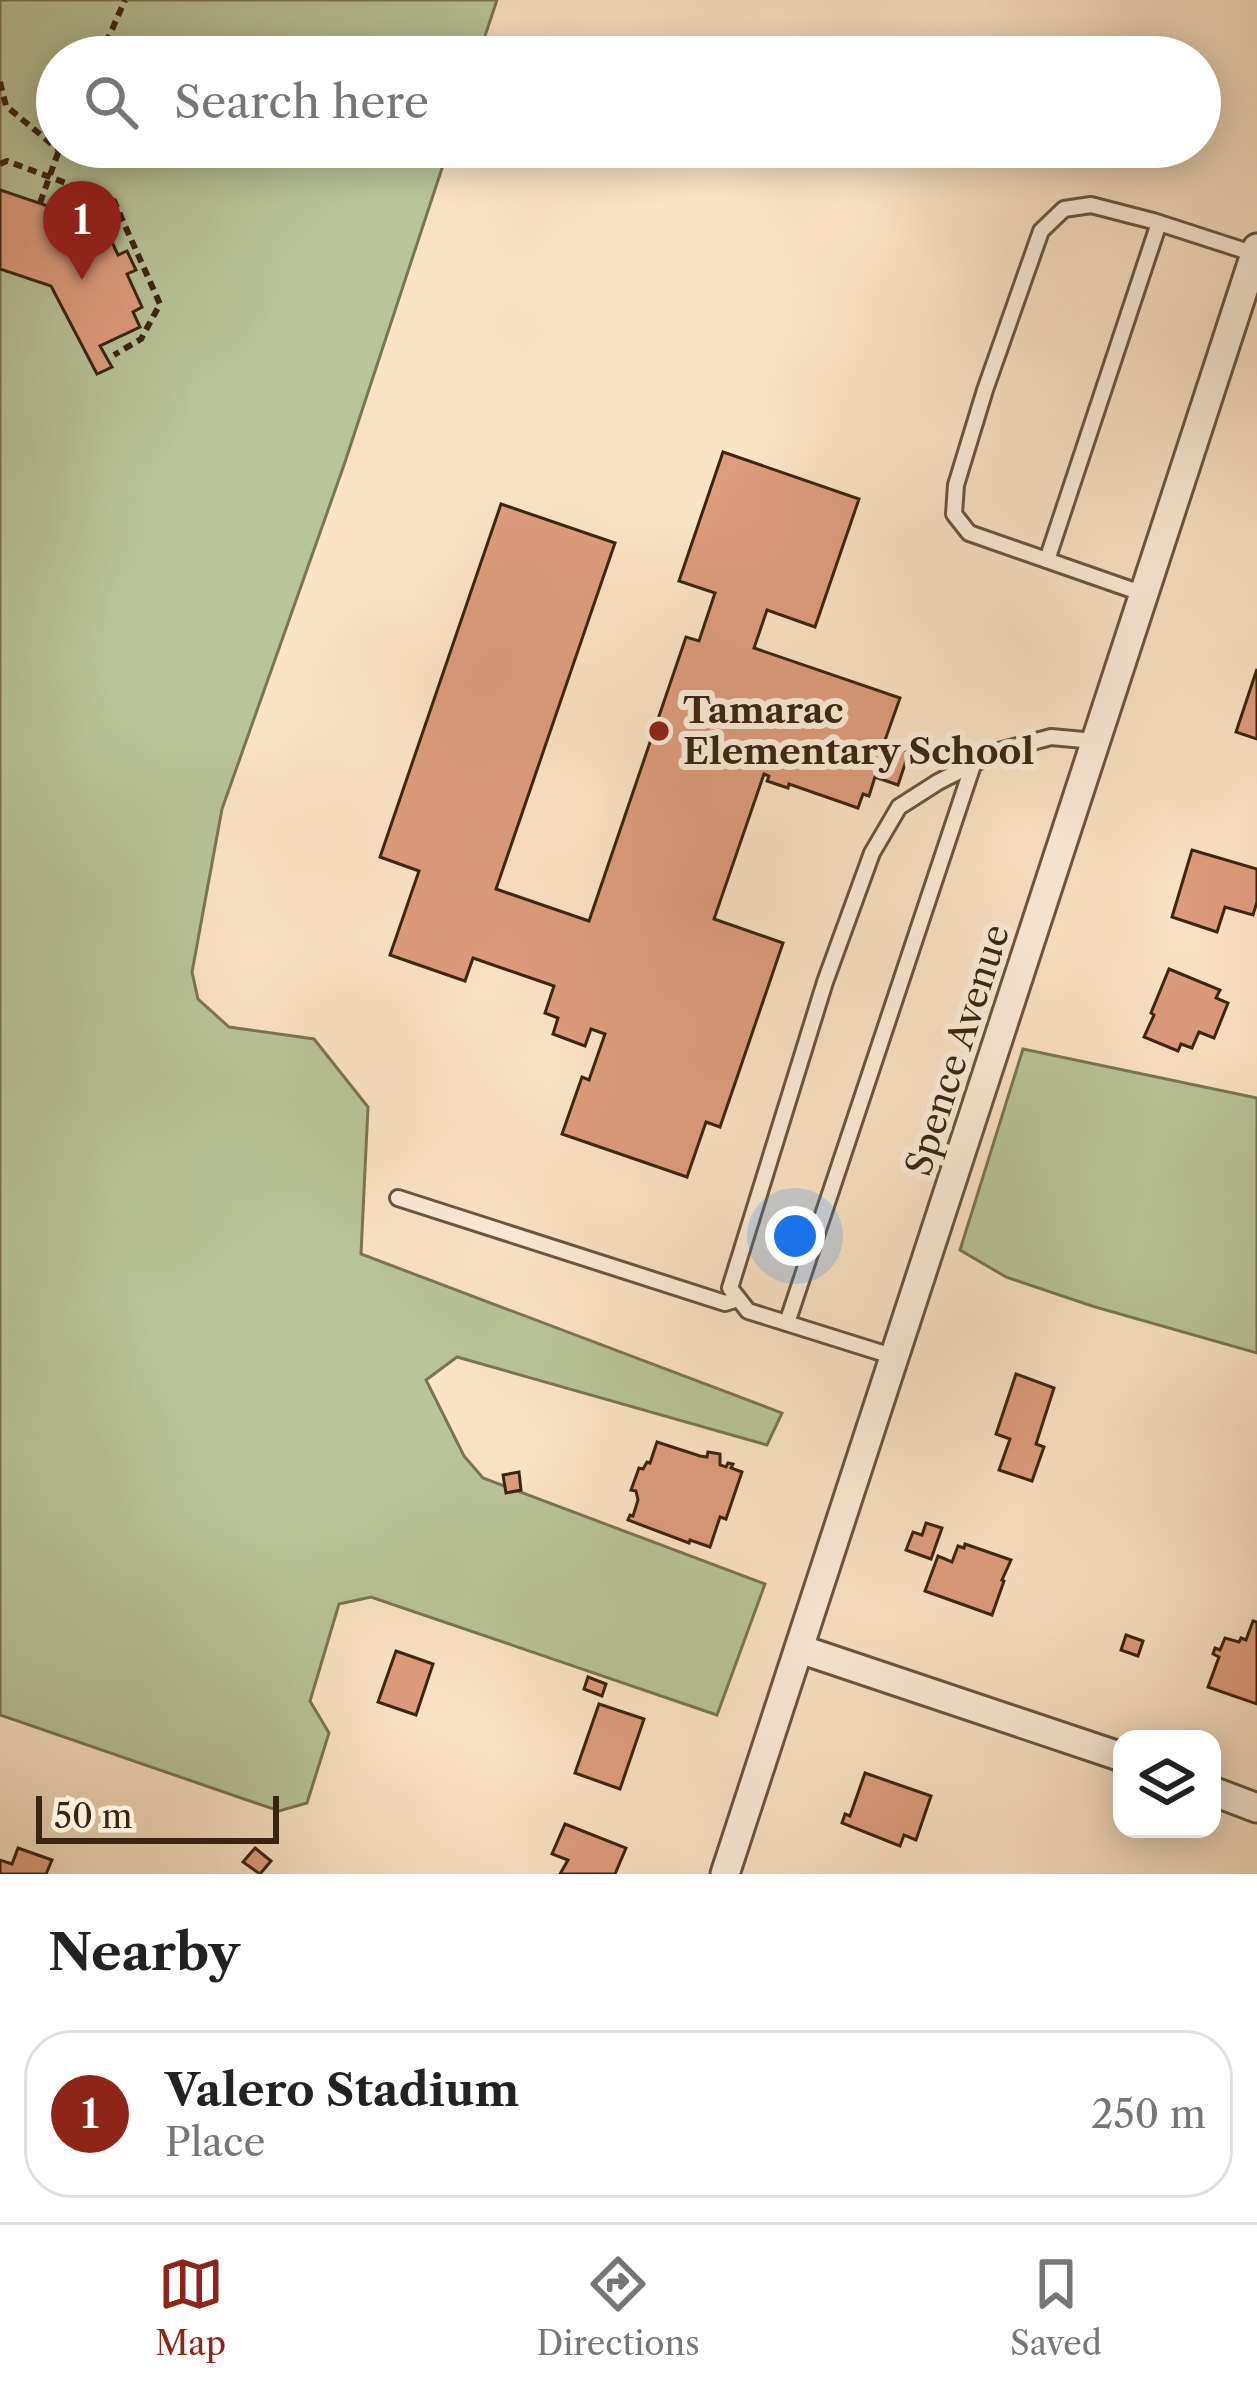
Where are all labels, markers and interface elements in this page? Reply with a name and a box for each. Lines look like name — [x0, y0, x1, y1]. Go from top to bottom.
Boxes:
search box — [36, 36, 1221, 168]
icon: search — [78, 69, 144, 135]
text: Search here — [174, 74, 429, 130]
pin: 1 — [43, 181, 121, 280]
place label: Tamarac Elementary School — [683, 688, 1034, 773]
marker: Tamarac Elementary School — [646, 718, 672, 744]
street label: Spence Avenue — [896, 919, 1018, 1181]
your location — [765, 1206, 825, 1266]
map controls — [1113, 1730, 1221, 1838]
button: layers — [1113, 1730, 1221, 1838]
scale bar — [36, 1790, 279, 1843]
text: 50 m — [54, 1796, 132, 1837]
text: Nearby — [48, 1921, 240, 1983]
text: Valero Stadium — [165, 2062, 520, 2118]
text: 1 — [81, 2090, 99, 2138]
text: 250 m — [1091, 2090, 1206, 2138]
text: Place — [165, 2118, 265, 2166]
tab: Map — [155, 2251, 226, 2364]
tab: Directions — [537, 2251, 700, 2364]
tab: Saved — [1010, 2251, 1102, 2364]

